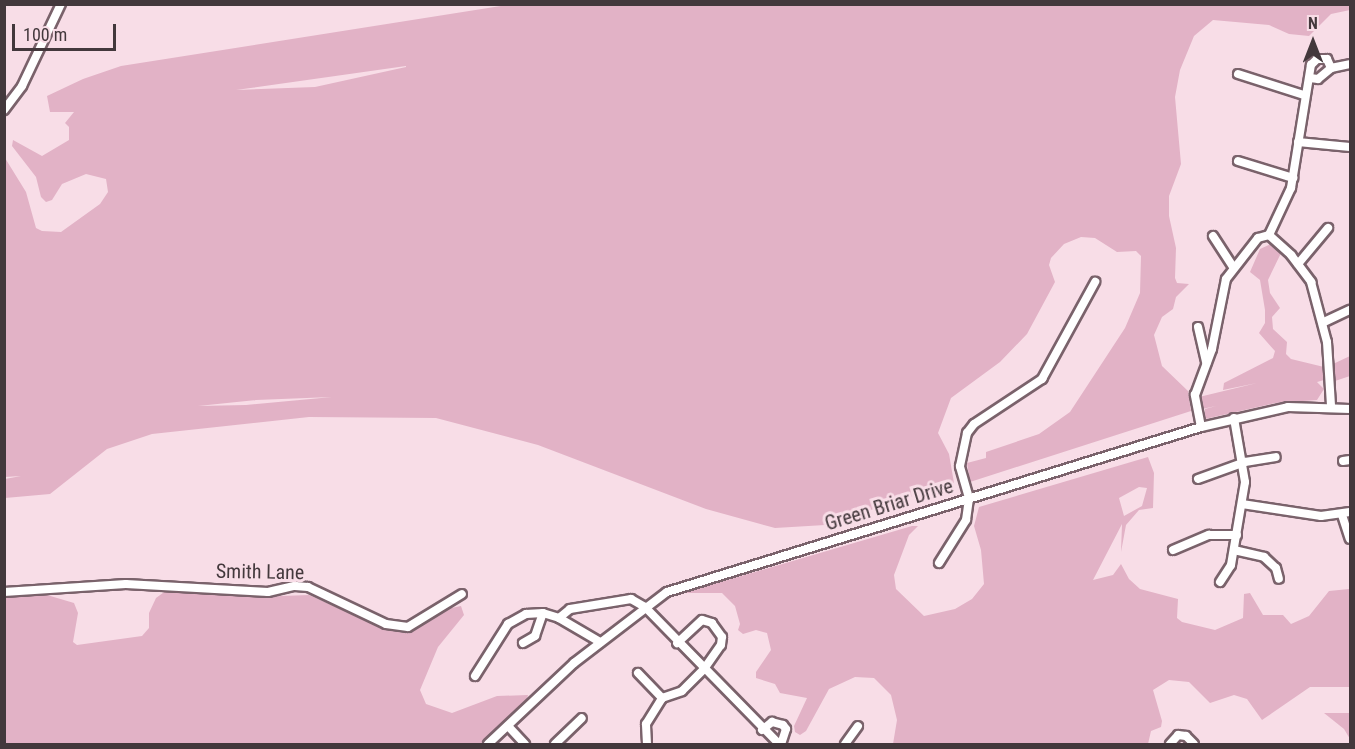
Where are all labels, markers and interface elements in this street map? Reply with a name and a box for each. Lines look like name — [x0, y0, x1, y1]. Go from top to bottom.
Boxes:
scale bar — [15, 12, 118, 50]
north arrow — [1283, 12, 1343, 72]
text: N — [1308, 14, 1318, 33]
text: 100 m — [23, 24, 67, 45]
street label: Green Briar Drive — [822, 474, 956, 536]
street label: Smith Lane — [216, 559, 304, 585]

